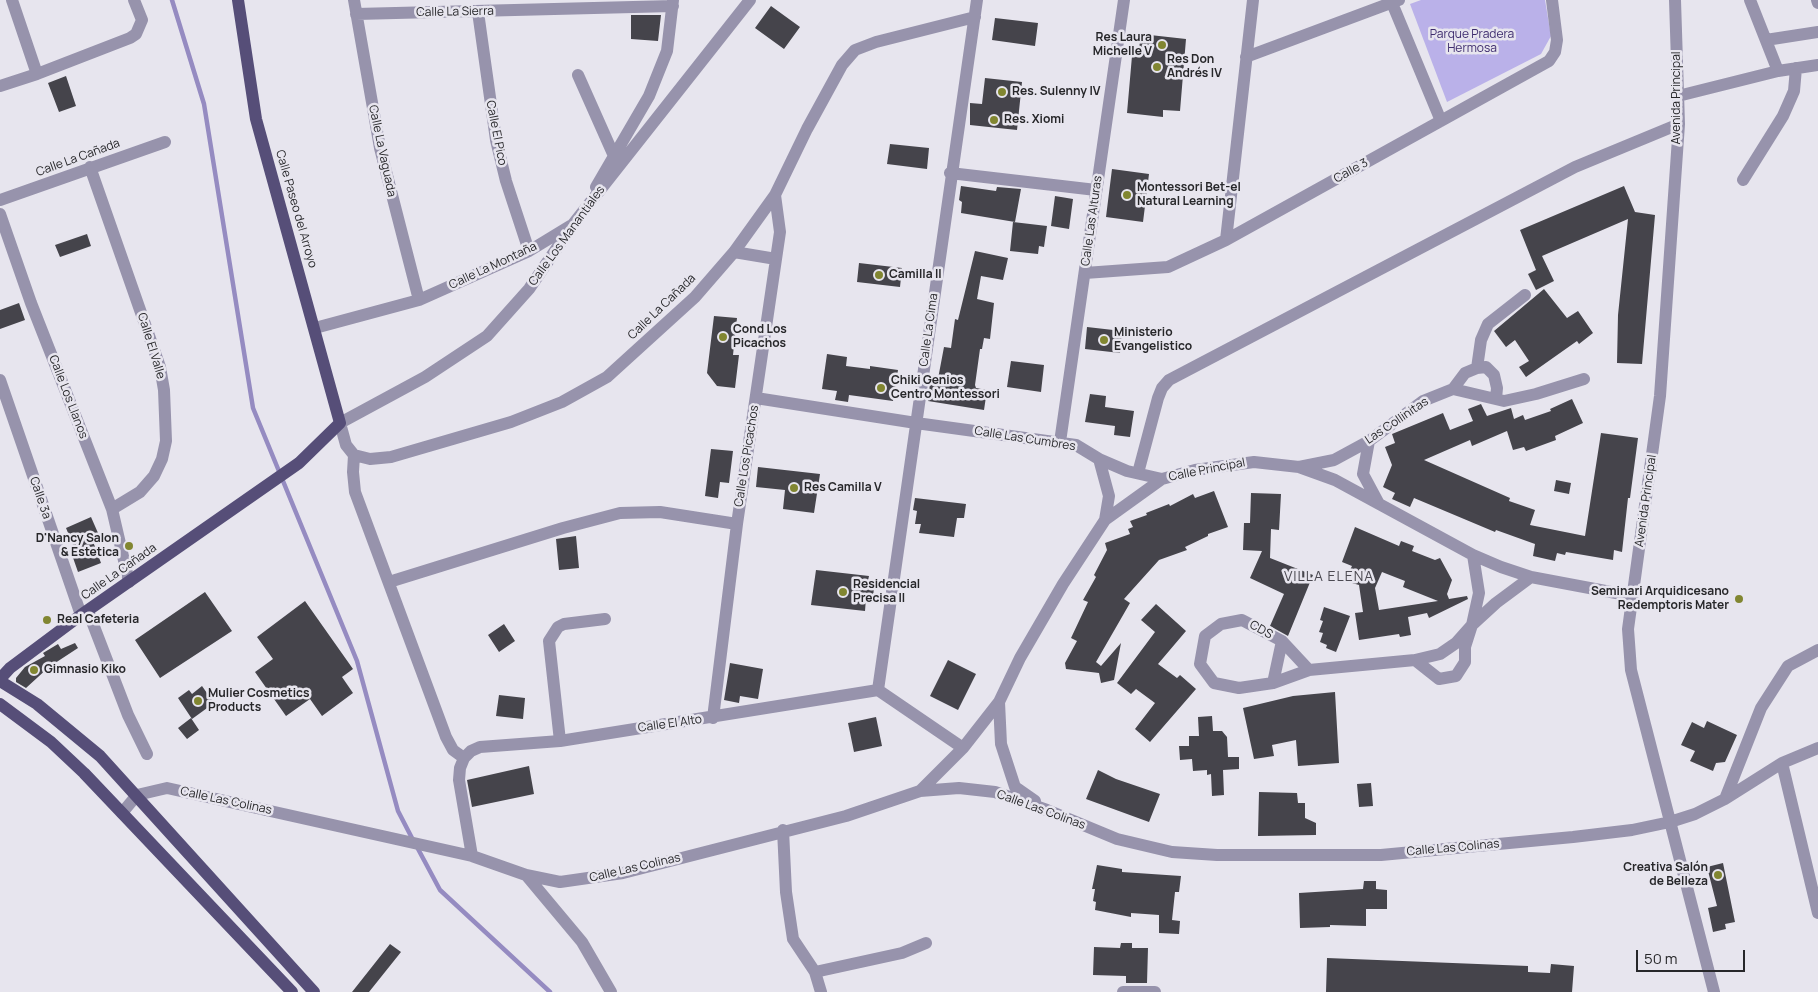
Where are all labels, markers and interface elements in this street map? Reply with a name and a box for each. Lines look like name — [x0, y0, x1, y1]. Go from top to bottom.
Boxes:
street label: Calle La Sierra — [416, 4, 494, 20]
park label: Parque Pradera Hermosa — [1430, 28, 1514, 56]
place label: Res Laura Michelle V — [1093, 31, 1152, 59]
marker: Res Laura Michelle V — [1156, 39, 1168, 51]
street label: Avenida Principal — [1670, 51, 1684, 145]
place label: Res Don Andrés IV — [1167, 53, 1222, 81]
marker: Res Don Andrés IV — [1151, 61, 1163, 73]
place label: Res. Sulenny IV — [1012, 85, 1100, 99]
marker: Res. Sulenny IV — [996, 86, 1008, 98]
street label: Calle El Pico — [483, 99, 509, 167]
street label: Calle La Vaguada — [365, 104, 399, 198]
place label: Res. Xiomi — [1004, 113, 1064, 127]
marker: Res. Xiomi — [988, 114, 1000, 126]
street label: Calle La Cañada — [34, 136, 122, 180]
street label: Calle Paseo del Arroyo — [272, 148, 320, 270]
street label: Calle 3 — [1331, 156, 1371, 186]
street label: Calle Las Alturas — [1079, 175, 1105, 267]
place label: Montessori Bet-el Natural Learning — [1137, 181, 1241, 209]
street label: Calle Los Manantiales — [526, 183, 608, 289]
marker: Montessori Bet-el Natural Learning — [1121, 189, 1133, 201]
street label: Calle La Montaña — [447, 239, 539, 293]
place label: Camilla II — [889, 268, 942, 282]
marker: Camilla II — [873, 269, 885, 281]
street label: Calle La Cañada — [625, 271, 699, 343]
street label: Calle La Cima — [917, 293, 941, 367]
street label: Calle El Valle — [134, 311, 168, 381]
place label: Cond Los Picachos — [733, 323, 787, 351]
place label: Ministerio Evangelistico — [1114, 326, 1192, 354]
marker: Cond Los Picachos — [717, 331, 729, 343]
marker: Ministerio Evangelistico — [1098, 334, 1110, 346]
street label: Calle Los Llanos — [45, 353, 91, 441]
place label: Chiki Genios Centro Montessori — [891, 374, 1000, 402]
marker: Chiki Genios Centro Montessori — [875, 382, 887, 394]
street label: Las Collinitas — [1363, 395, 1431, 447]
street label: Calle Los Picachos — [732, 404, 762, 508]
street label: Calle Las Cumbres — [973, 424, 1077, 454]
street label: Avenida Principal — [1632, 454, 1660, 548]
street label: Calle Principal — [1168, 456, 1246, 484]
street label: Calle 3a — [26, 475, 54, 521]
place label: Res Camilla V — [804, 481, 882, 495]
marker: Res Camilla V — [788, 482, 800, 494]
place label: D'Nancy Salon & Estetica — [36, 532, 119, 560]
marker: D'Nancy Salon & Estetica — [123, 540, 135, 552]
street label: Calle La Cañada — [79, 541, 159, 603]
district label: VILLA ELENA — [1283, 569, 1375, 585]
place label: Residencial Precisa II — [853, 578, 920, 606]
place label: Seminari Arquidicesano Redemptoris Mater — [1591, 585, 1729, 613]
marker: Residencial Precisa II — [837, 586, 849, 598]
marker: Seminari Arquidicesano Redemptoris Mater — [1733, 593, 1745, 605]
place label: Real Cafeteria — [57, 613, 139, 627]
marker: Real Cafeteria — [41, 614, 53, 626]
street label: CDS — [1247, 618, 1275, 642]
place label: Gimnasio Kiko — [44, 663, 126, 677]
marker: Gimnasio Kiko — [28, 664, 40, 676]
place label: Mulier Cosmetics Products — [208, 687, 309, 715]
marker: Mulier Cosmetics Products — [192, 695, 204, 707]
street label: Calle El Alto — [637, 712, 703, 736]
street label: Calle Las Colinas — [179, 784, 273, 818]
street label: Calle Las Colinas — [995, 787, 1087, 833]
street label: Calle Las Colinas — [1406, 837, 1500, 859]
street label: Calle Las Colinas — [588, 851, 682, 885]
place label: Creativa Salón de Belleza — [1623, 861, 1708, 889]
marker: Creativa Salón de Belleza — [1712, 869, 1724, 881]
scale bar — [1638, 940, 1747, 972]
text: 50 m — [1644, 948, 1678, 969]

